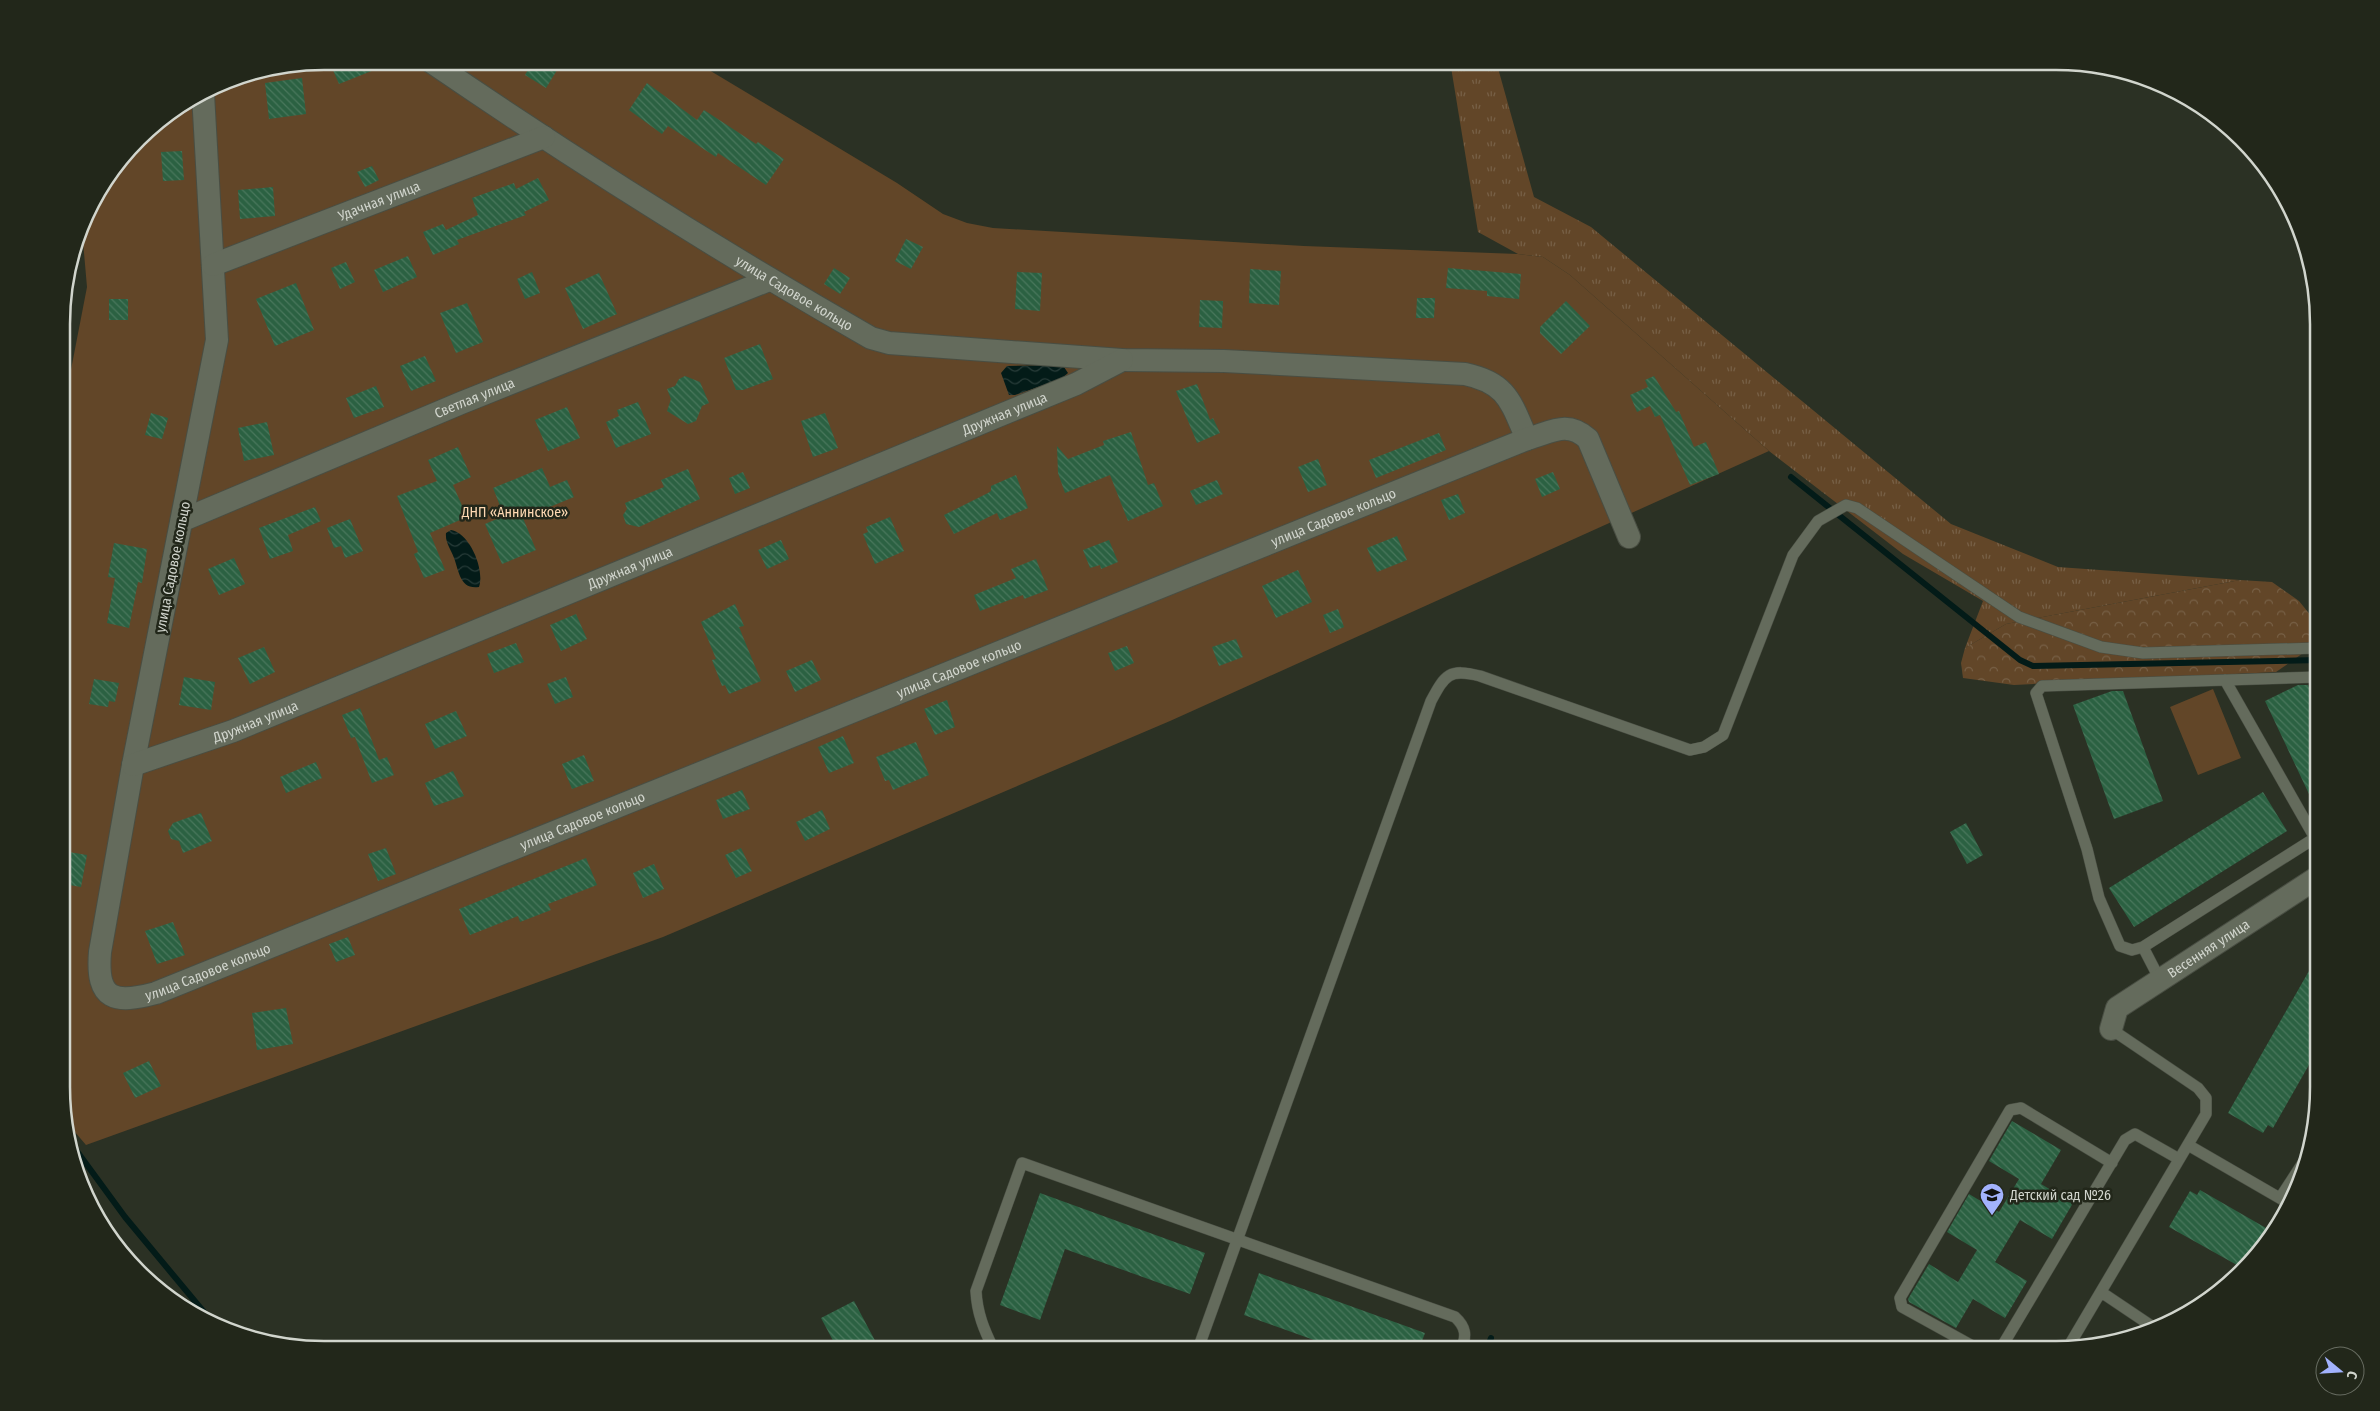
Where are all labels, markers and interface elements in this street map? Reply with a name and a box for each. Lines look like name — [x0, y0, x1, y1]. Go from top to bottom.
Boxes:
street label: Удачная улица — [335, 177, 423, 225]
street label: улица Садовое кольцо — [733, 252, 856, 334]
street label: Светлая улица — [432, 374, 517, 422]
street label: Дружная улица — [959, 388, 1050, 439]
street label: улица Садовое кольцо — [1269, 484, 1398, 550]
street label: улица Садовое кольцо — [152, 500, 194, 634]
park label: ДНП «Аннинское» — [461, 504, 568, 521]
street label: Дружная улица — [584, 543, 675, 593]
street label: улица Садовое кольцо — [894, 636, 1024, 701]
street label: Дружная улица — [210, 697, 301, 746]
street label: улица Садовое кольцо — [518, 788, 647, 854]
street label: Весенняя улица — [2164, 915, 2253, 981]
street label: улица Садовое кольцо — [143, 939, 273, 1004]
school or university icon: Детский сад №26 — [1979, 1182, 2005, 1216]
place label: Детский сад №26 — [2009, 1187, 2111, 1204]
north arrow — [2315, 1346, 2365, 1396]
text: С — [2342, 1369, 2361, 1382]

